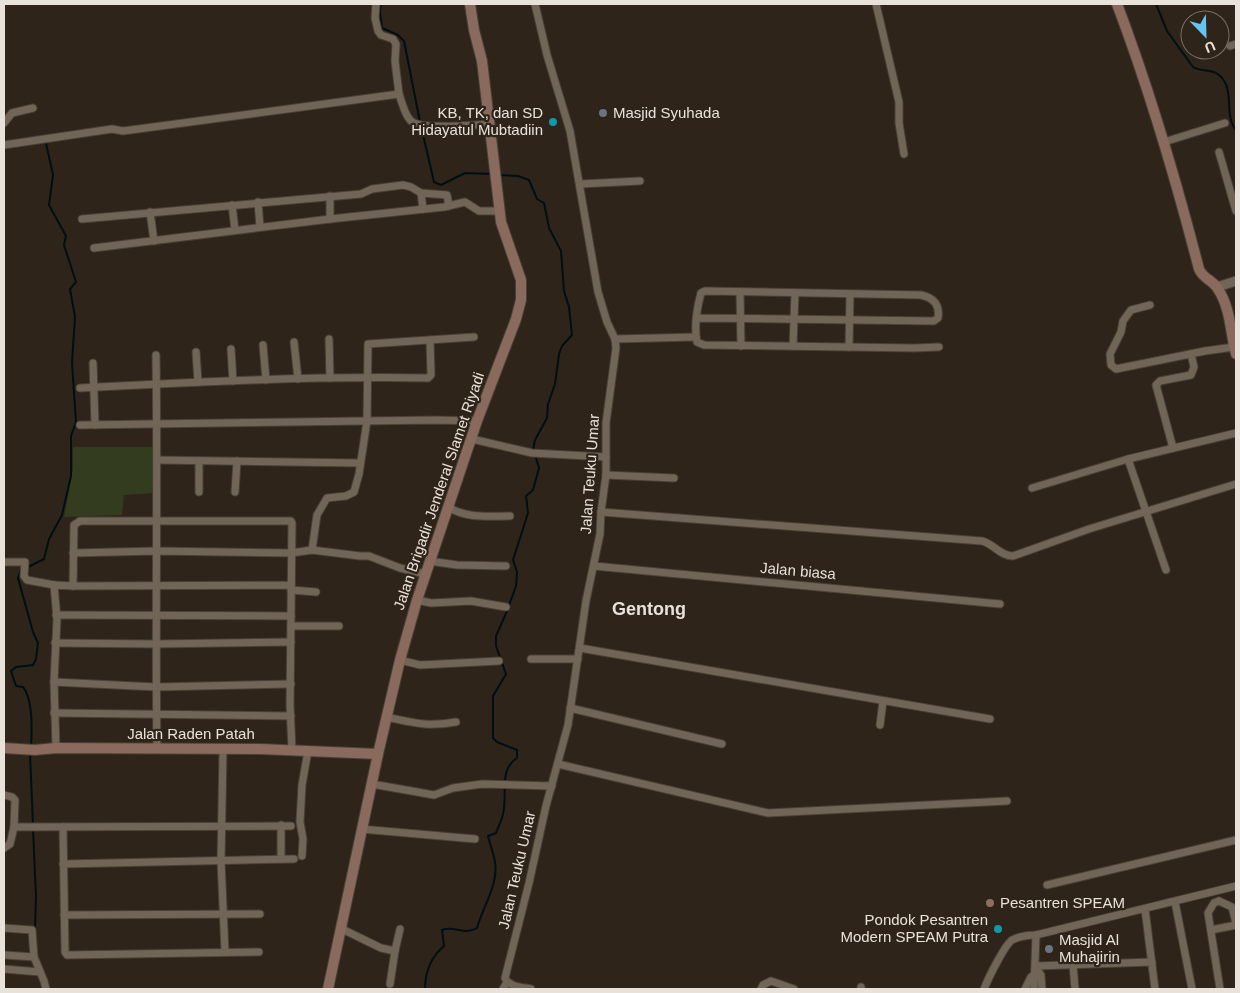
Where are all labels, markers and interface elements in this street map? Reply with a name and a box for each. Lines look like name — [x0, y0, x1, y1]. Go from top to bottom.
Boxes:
north arrow — [1180, 10, 1230, 60]
text: U — [1202, 38, 1218, 56]
place label: KB, TK, dan SD Hidayatul Mubtadiin — [411, 104, 543, 138]
place label: Masjid Syuhada — [613, 104, 720, 121]
marker: Masjid Syuhada — [597, 107, 609, 119]
marker: KB, TK, dan SD Hidayatul Mubtadiin — [547, 116, 559, 128]
street label: Jalan Brigadir Jenderal Slamet Riyadi — [390, 370, 487, 612]
street label: Jalan Teuku Umar — [577, 413, 602, 535]
street label: Jalan biasa — [760, 559, 837, 582]
district label: Gentong — [612, 599, 686, 619]
street label: Jalan Raden Patah — [127, 725, 255, 742]
street label: Jalan Teuku Umar — [495, 809, 538, 931]
place label: Pesantren SPEAM — [1000, 894, 1125, 911]
marker: Pesantren SPEAM — [984, 897, 996, 909]
place label: Pondok Pesantren Modern SPEAM Putra — [840, 911, 989, 945]
marker: Pondok Pesantren Modern SPEAM Putra — [992, 923, 1004, 935]
place label: Masjid Al Muhajirin — [1059, 931, 1120, 965]
marker: Masjid Al Muhajirin — [1043, 943, 1055, 955]

